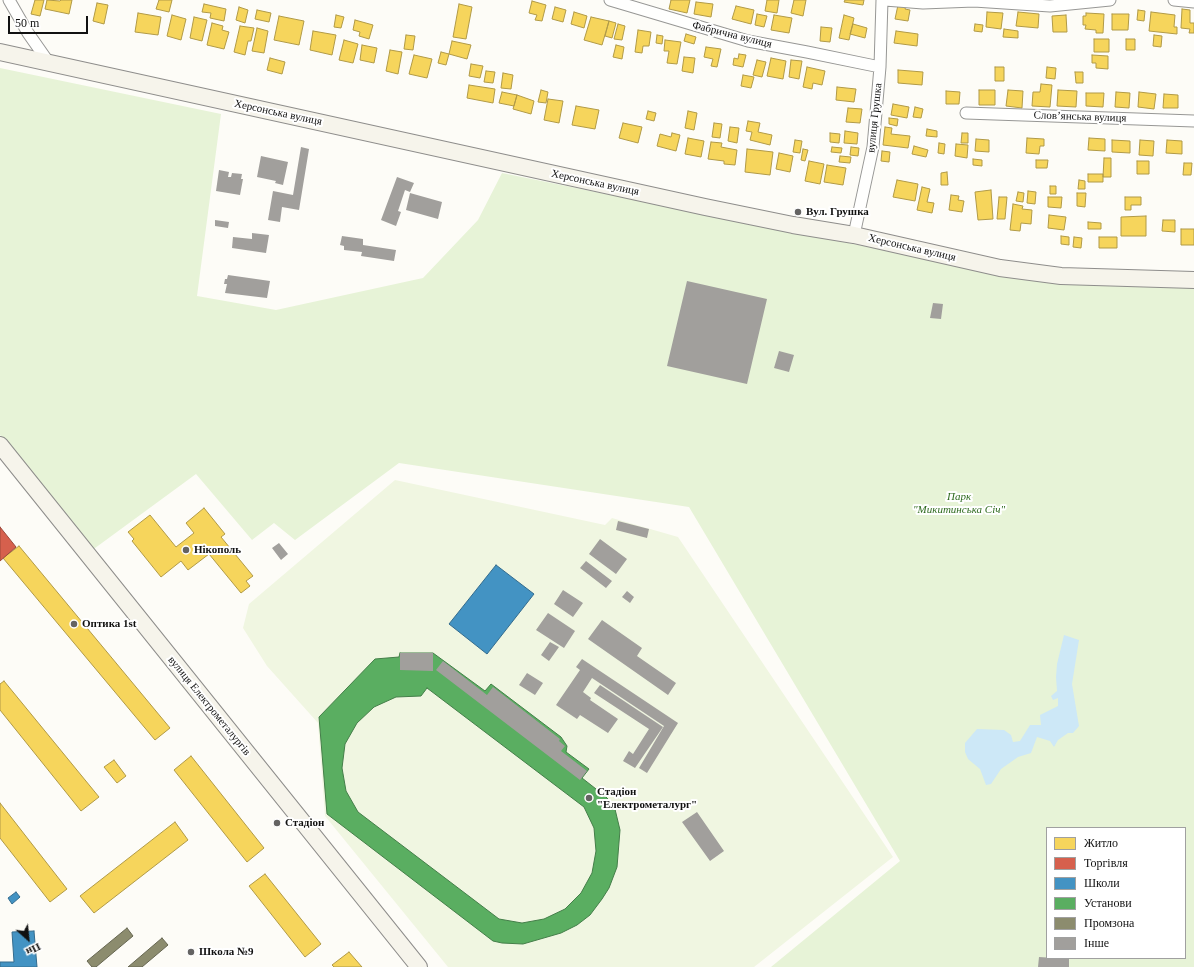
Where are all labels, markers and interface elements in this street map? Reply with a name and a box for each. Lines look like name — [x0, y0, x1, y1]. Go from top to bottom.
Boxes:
scale bar — [10, 8, 90, 34]
text: 50 m — [15, 16, 39, 30]
street label: Фабрична вулиця — [691, 19, 773, 51]
street label: вулиця Грушка — [865, 83, 885, 153]
street label: Херсонська вулиця — [233, 97, 323, 129]
street label: Словʼянська вулиця — [1033, 109, 1127, 125]
street label: Херсонська вулиця — [550, 167, 640, 199]
place label: Вул. Грушка — [806, 205, 869, 219]
marker: Вул. Грушка — [793, 207, 803, 217]
street label: Херсонська вулиця — [867, 232, 957, 264]
park label: Парк "Микитинська Січ" — [913, 490, 1005, 516]
place label: Нікополь — [194, 543, 241, 557]
marker: Нікополь — [181, 545, 191, 555]
place label: Оптика 1st — [82, 617, 137, 631]
marker: Оптика 1st — [69, 619, 79, 629]
street label: вулиця Електрометалургів — [165, 654, 253, 758]
place label: Стадіон "Електрометалург" — [597, 785, 697, 811]
marker: Стадіон "Електрометалург" — [584, 793, 594, 803]
place label: Стадіон — [285, 816, 324, 830]
marker: Стадіон — [272, 818, 282, 828]
legend — [1046, 827, 1186, 959]
text: Житло — [1084, 836, 1118, 850]
text: Торгівля — [1084, 856, 1128, 870]
text: Школи — [1084, 876, 1120, 890]
text: Установи — [1084, 896, 1132, 910]
text: Промзона — [1084, 916, 1134, 930]
north arrow — [8, 919, 48, 959]
text: Інше — [1084, 936, 1109, 950]
text: Пн — [24, 941, 43, 958]
place label: Школа №9 — [199, 945, 254, 959]
marker: Школа №9 — [186, 947, 196, 957]

